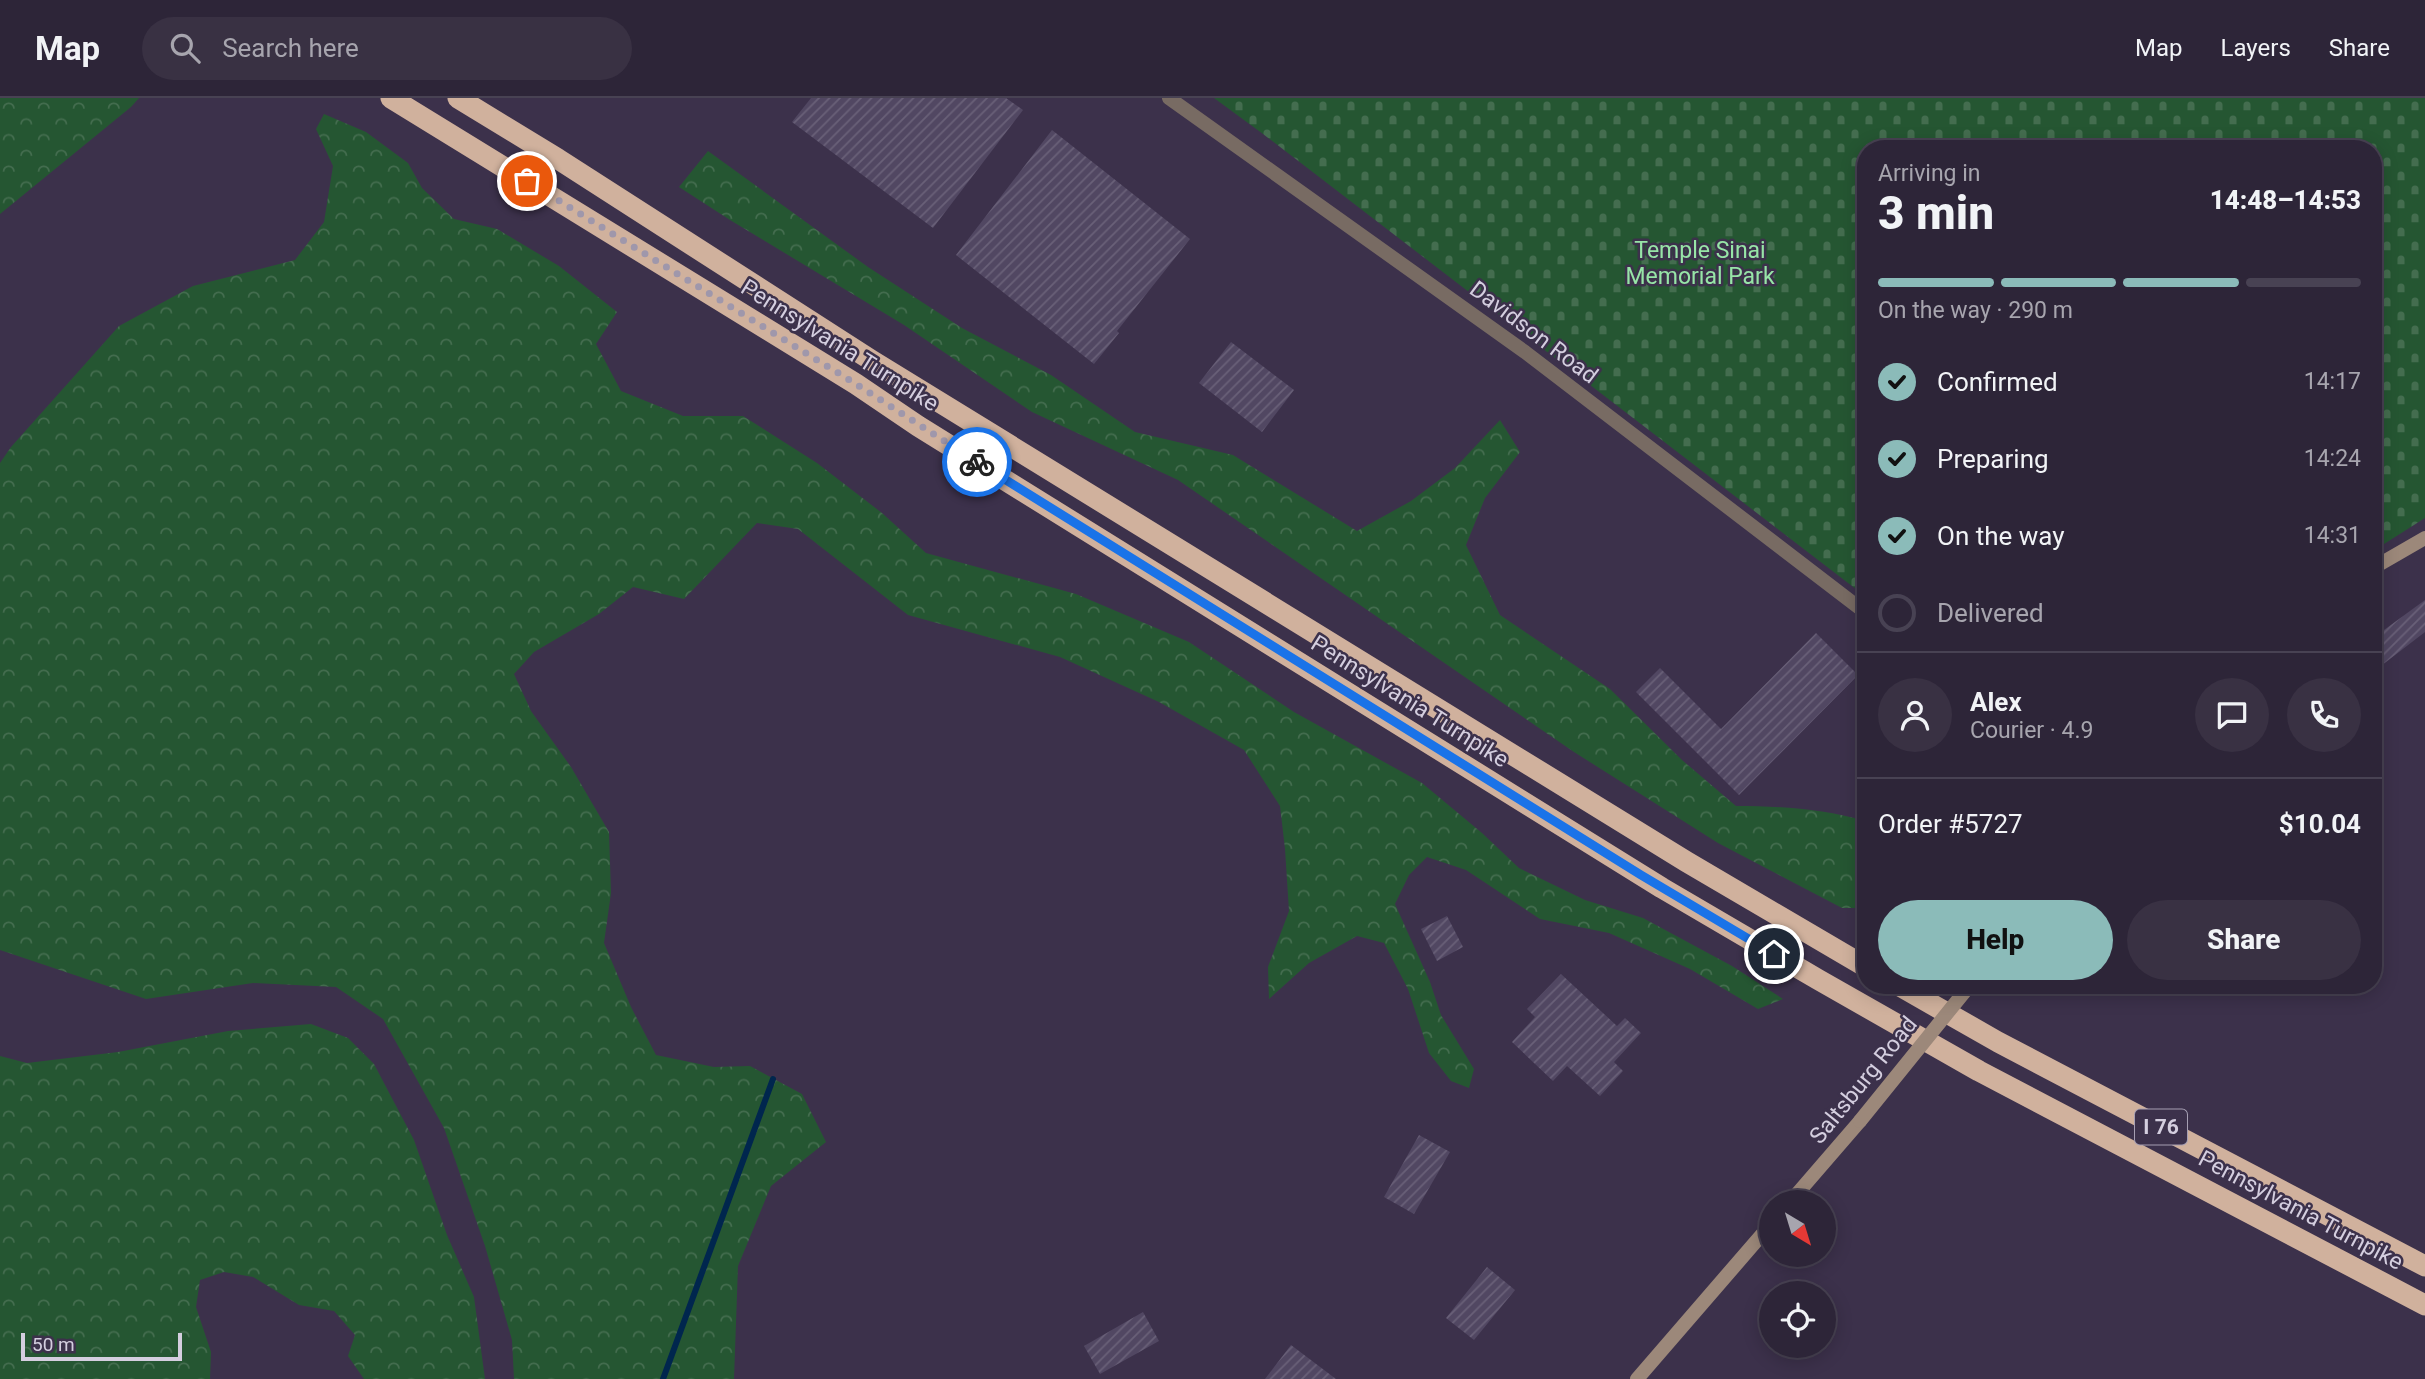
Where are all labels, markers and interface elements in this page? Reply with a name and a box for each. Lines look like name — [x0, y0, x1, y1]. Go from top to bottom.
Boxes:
search box — [142, 17, 632, 80]
text: Map — [35, 29, 100, 68]
icon: search — [166, 29, 204, 67]
text: Search here — [222, 33, 359, 63]
text: Map — [2135, 34, 2183, 62]
text: Layers — [2221, 34, 2291, 62]
text: Share — [2329, 34, 2390, 62]
pin — [497, 151, 557, 211]
text: Arriving in — [1878, 160, 1981, 187]
icon: bag — [508, 162, 546, 200]
text: 14:48–14:53 — [2210, 185, 2361, 215]
text: 3 min — [1878, 186, 1994, 240]
park label: Temple Sinai Memorial Park — [1625, 237, 1775, 290]
street label: Pennsylvania Turnpike — [736, 274, 943, 417]
street label: Davidson Road — [1464, 275, 1603, 389]
text: On the way · 290 m — [1878, 297, 2073, 324]
icon: check — [1878, 363, 1916, 401]
text: Confirmed — [1937, 367, 2058, 397]
text: 14:17 — [2304, 368, 2361, 395]
courier — [942, 427, 1012, 497]
icon: check — [1878, 440, 1916, 478]
icon: bike — [958, 443, 996, 481]
text: Preparing — [1937, 444, 2049, 474]
text: 14:24 — [2304, 445, 2361, 472]
icon: check — [1878, 517, 1916, 555]
text: On the way — [1937, 521, 2065, 551]
text: 14:31 — [2304, 522, 2361, 549]
text: Delivered — [1937, 598, 2044, 628]
street label: Pennsylvania Turnpike — [1306, 630, 1513, 773]
button: person — [1878, 678, 1952, 752]
button: chat — [2195, 678, 2269, 752]
button: phone — [2287, 678, 2361, 752]
text: Alex — [1970, 687, 2022, 717]
text: Courier · 4.9 — [1970, 717, 2093, 744]
text: Order #5727 — [1878, 809, 2023, 839]
text: $10.04 — [2279, 809, 2361, 839]
button: Help — [1878, 900, 2113, 980]
button: Share — [2127, 900, 2361, 980]
pin — [1744, 924, 1804, 984]
icon: home — [1755, 935, 1793, 973]
street label: Saltsburg Road — [1804, 1011, 1923, 1149]
road number: I 76 — [2135, 1110, 2187, 1144]
street label: Pennsylvania Turnpike — [2194, 1145, 2408, 1276]
north arrow — [1759, 1190, 1836, 1267]
map controls — [1759, 1190, 1836, 1358]
button: locate — [1759, 1281, 1836, 1358]
scale bar — [21, 1330, 182, 1362]
text: 50 m — [32, 1333, 75, 1356]

